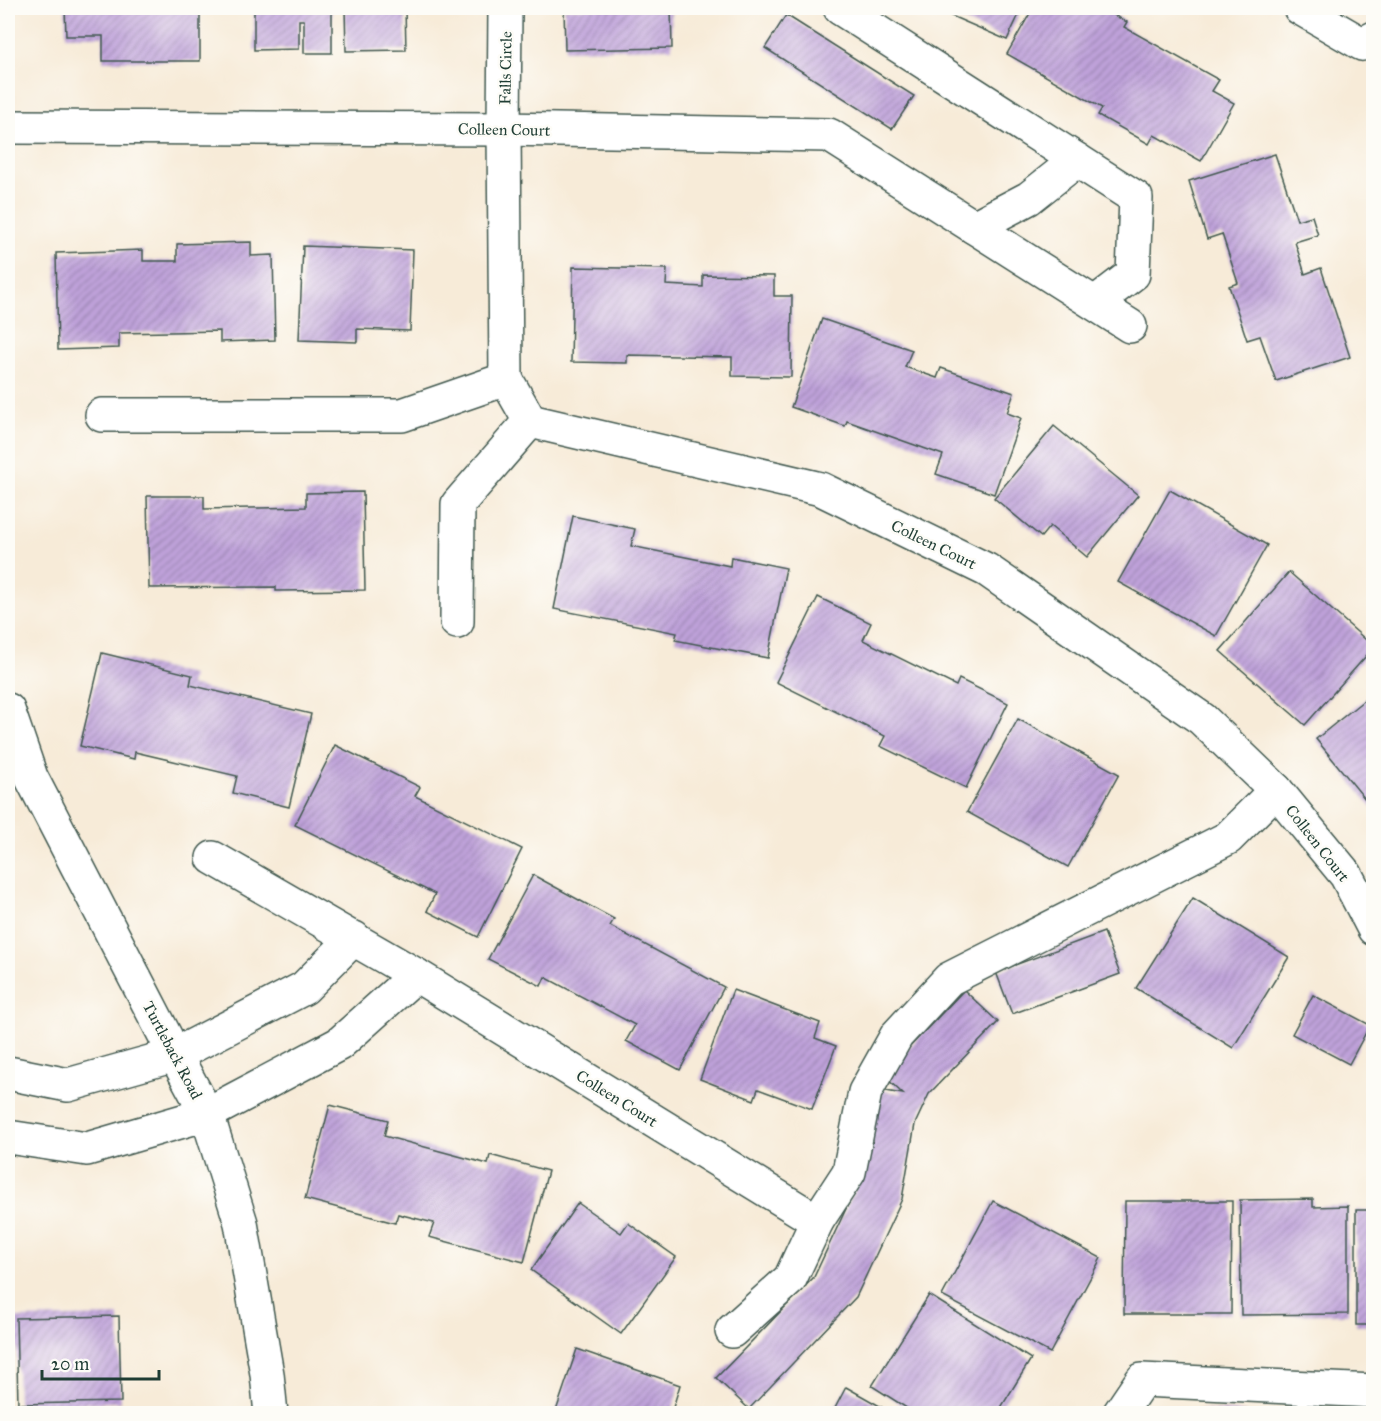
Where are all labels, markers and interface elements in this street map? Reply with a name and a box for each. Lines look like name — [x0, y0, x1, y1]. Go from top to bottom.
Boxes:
street label: Falls Circle — [495, 31, 516, 105]
street label: Colleen Court — [458, 119, 551, 140]
street label: Colleen Court — [888, 516, 980, 573]
street label: Colleen Court — [1282, 801, 1354, 886]
street label: Turtleback Road — [139, 998, 206, 1102]
street label: Colleen Court — [573, 1066, 661, 1131]
scale bar — [42, 1343, 159, 1381]
text: 20 m — [51, 1353, 89, 1375]

